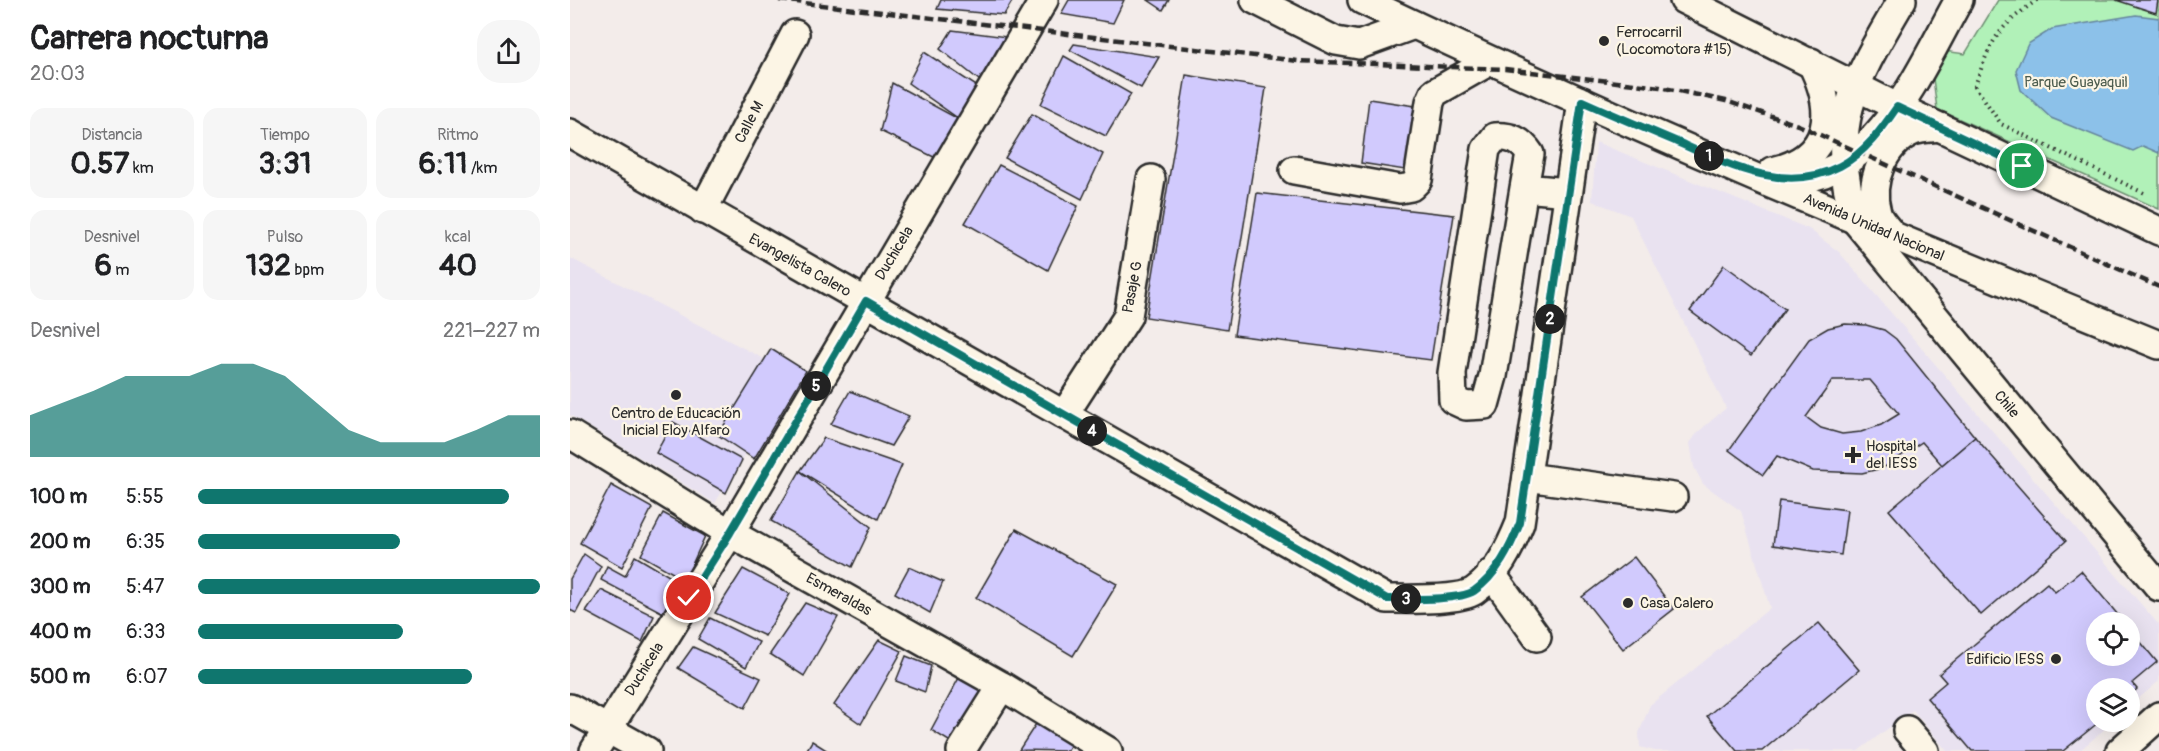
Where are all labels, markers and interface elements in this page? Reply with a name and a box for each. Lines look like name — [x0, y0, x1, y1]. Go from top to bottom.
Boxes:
text: Carrera nocturna — [30, 18, 269, 59]
button: share — [477, 20, 540, 83]
place label: Ferrocarril (Locomotora #15) — [1616, 23, 1732, 59]
marker: Ferrocarril (Locomotora #15) — [1597, 34, 1611, 48]
text: 20:03 — [30, 61, 85, 86]
park label: Parque Guayaquil — [2024, 73, 2128, 92]
street label: Calle M — [731, 98, 768, 146]
text: Distancia — [82, 125, 142, 145]
text: Tiempo — [260, 125, 310, 145]
text: Ritmo — [437, 125, 479, 145]
pin — [1996, 140, 2047, 191]
pin: 1 — [1694, 141, 1724, 171]
text: 0.57 — [70, 145, 129, 182]
text: 3:31 — [258, 145, 312, 182]
text: 6:11 — [418, 145, 467, 182]
text: 1 — [1706, 146, 1712, 166]
icon: arrive — [2005, 149, 2038, 182]
text: km — [129, 158, 154, 178]
text: /km — [467, 158, 498, 178]
street label: Avenida Unidad Nacional — [1800, 189, 1947, 266]
street label: Duchicela — [871, 223, 918, 284]
text: Desnivel — [84, 227, 140, 247]
text: Pulso — [267, 227, 303, 247]
text: kcal — [445, 227, 471, 247]
street label: Evangelista Calero — [745, 229, 854, 301]
text: 6 — [94, 247, 112, 284]
text: 132 — [246, 247, 291, 284]
text: 40 — [439, 247, 477, 284]
text: m — [112, 260, 130, 280]
text: bpm — [291, 260, 324, 280]
street label: Pasaje G — [1118, 260, 1147, 315]
pin: 2 — [1535, 304, 1565, 334]
text: 2 — [1546, 309, 1554, 329]
text: Desnivel — [30, 318, 100, 343]
text: 221–227 m — [443, 318, 540, 343]
pin: 5 — [801, 371, 831, 401]
text: 5 — [812, 376, 820, 396]
street label: Chile — [1990, 387, 2024, 422]
marker: Centro de Educación Inicial Eloy Alfaro — [669, 388, 683, 402]
place label: Centro de Educación Inicial Eloy Alfaro — [611, 404, 741, 440]
pin: 4 — [1077, 416, 1107, 446]
text: 4 — [1087, 421, 1097, 441]
place label: Hospital del IESS — [1866, 437, 1917, 473]
marker: Hospital del IESS — [1844, 446, 1862, 464]
text: 100 m — [30, 484, 87, 509]
text: 5:55 — [126, 484, 164, 509]
text: 200 m — [30, 529, 91, 554]
text: 6:35 — [126, 529, 165, 554]
street label: Esmeraldas — [803, 569, 875, 620]
pin — [663, 572, 714, 623]
text: 300 m — [30, 574, 91, 599]
text: 5:47 — [126, 574, 164, 599]
icon: check — [672, 581, 705, 614]
pin: 3 — [1391, 584, 1421, 614]
text: 3 — [1402, 589, 1410, 609]
place label: Casa Calero — [1640, 594, 1713, 613]
marker: Casa Calero — [1621, 596, 1635, 610]
map controls — [2086, 612, 2140, 732]
button: locate — [2086, 612, 2140, 666]
text: 400 m — [30, 619, 91, 644]
text: 6:33 — [126, 619, 165, 644]
street label: Duchicela — [621, 639, 668, 700]
place label: Edificio IESS — [1966, 650, 2044, 669]
marker: Edificio IESS — [2049, 652, 2063, 666]
text: 500 m — [30, 664, 90, 689]
text: 6:07 — [126, 664, 167, 689]
button: layers — [2086, 678, 2140, 732]

